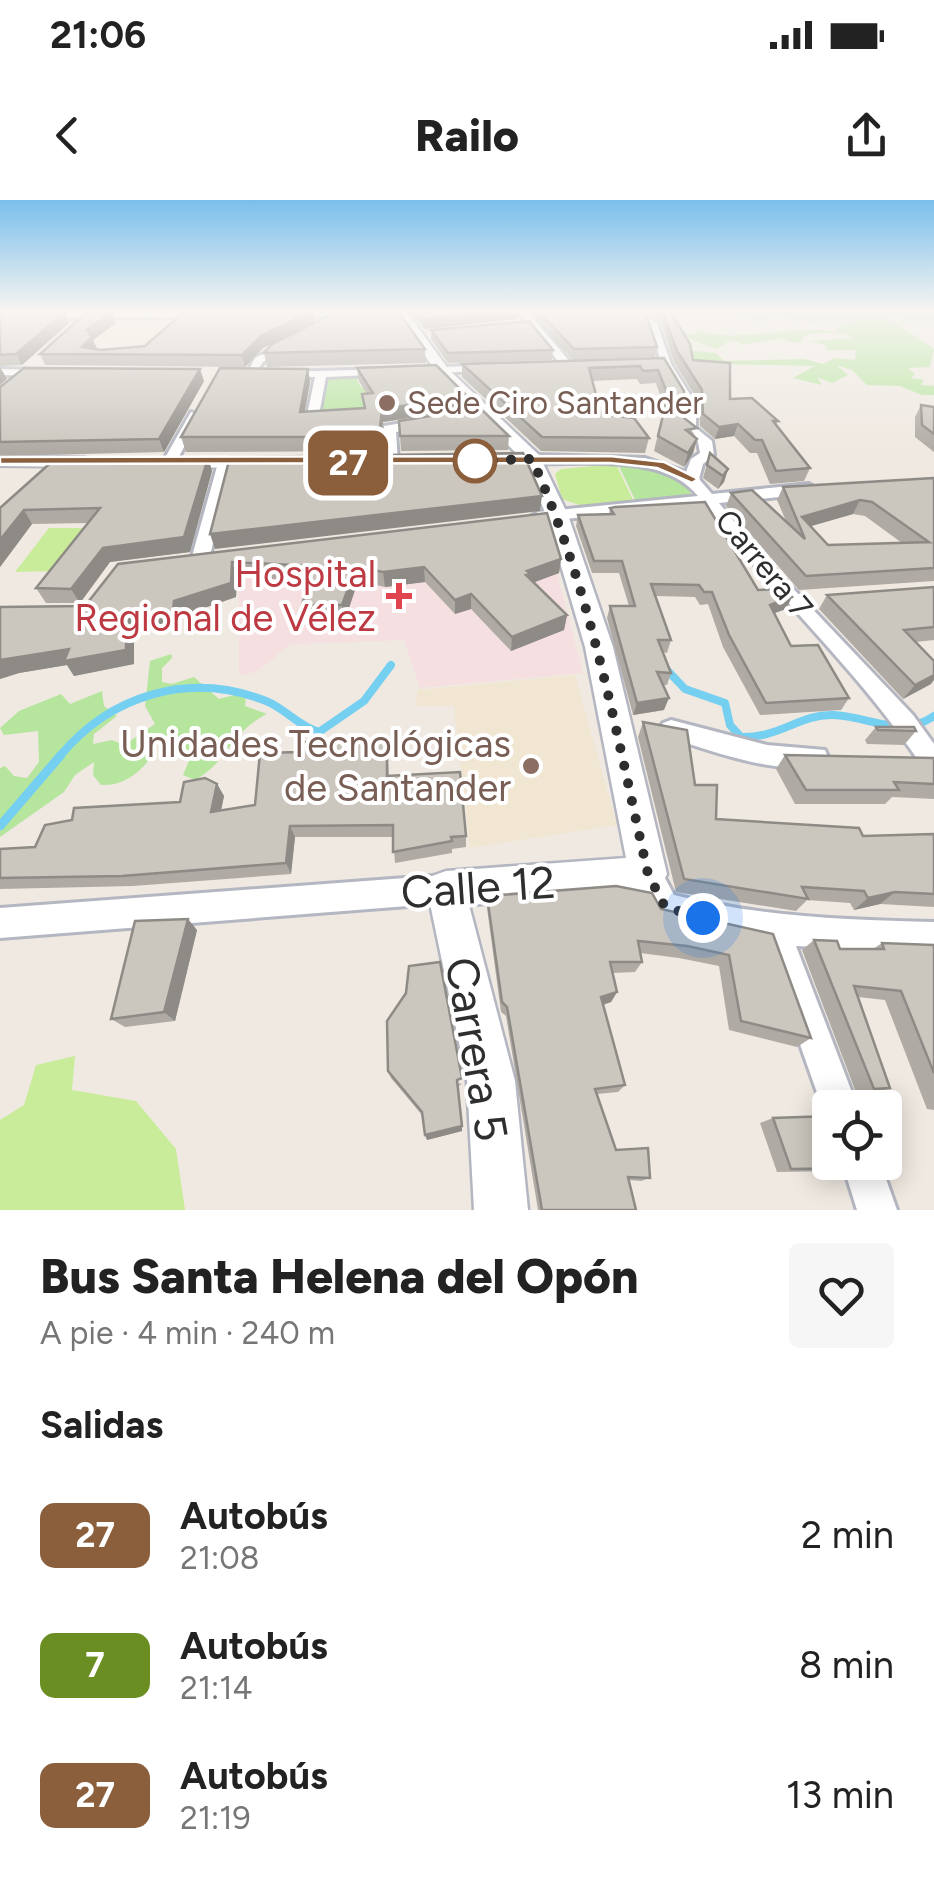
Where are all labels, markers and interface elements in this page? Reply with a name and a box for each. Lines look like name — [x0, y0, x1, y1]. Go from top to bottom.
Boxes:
text: 21:06 — [50, 12, 146, 58]
icon: back — [40, 108, 95, 163]
text: Railo — [415, 108, 519, 162]
icon: share — [839, 108, 894, 163]
place label: Sede Ciro Santander — [407, 384, 703, 422]
marker: Sede Ciro Santander — [376, 392, 398, 414]
line badge: 27 — [303, 430, 393, 496]
unlabelled marker — [454, 440, 496, 482]
text: 27 — [328, 442, 368, 484]
street label: Carrera 7 — [707, 502, 821, 626]
place label: Hospital Regional de Vélez — [74, 551, 376, 641]
marker: Hospital Regional de Vélez — [386, 583, 412, 609]
place label: Unidades Tecnológicas de Santander — [120, 721, 511, 811]
marker: Unidades Tecnológicas de Santander — [520, 755, 542, 777]
street label: Calle 12 — [399, 855, 557, 919]
your location — [678, 893, 728, 943]
street label: Carrera 5 — [434, 953, 520, 1145]
map controls — [812, 1090, 902, 1180]
button: locate — [812, 1090, 902, 1180]
button: heart — [789, 1243, 894, 1348]
text: Bus Santa Helena del Opón — [40, 1247, 639, 1305]
text: A pie · 4 min · 240 m — [40, 1314, 335, 1352]
text: Salidas — [40, 1402, 163, 1448]
text: Autobús — [180, 1493, 328, 1539]
text: 2 min — [801, 1512, 894, 1558]
text: 27 — [75, 1514, 115, 1556]
text: 21:08 — [180, 1539, 259, 1577]
text: Autobús — [180, 1623, 328, 1669]
text: 8 min — [799, 1642, 894, 1688]
text: 7 — [85, 1644, 105, 1686]
text: 21:14 — [180, 1669, 252, 1707]
text: Autobús — [180, 1753, 328, 1799]
text: 13 min — [786, 1772, 894, 1818]
text: 27 — [75, 1774, 115, 1816]
text: 21:19 — [180, 1799, 251, 1837]

